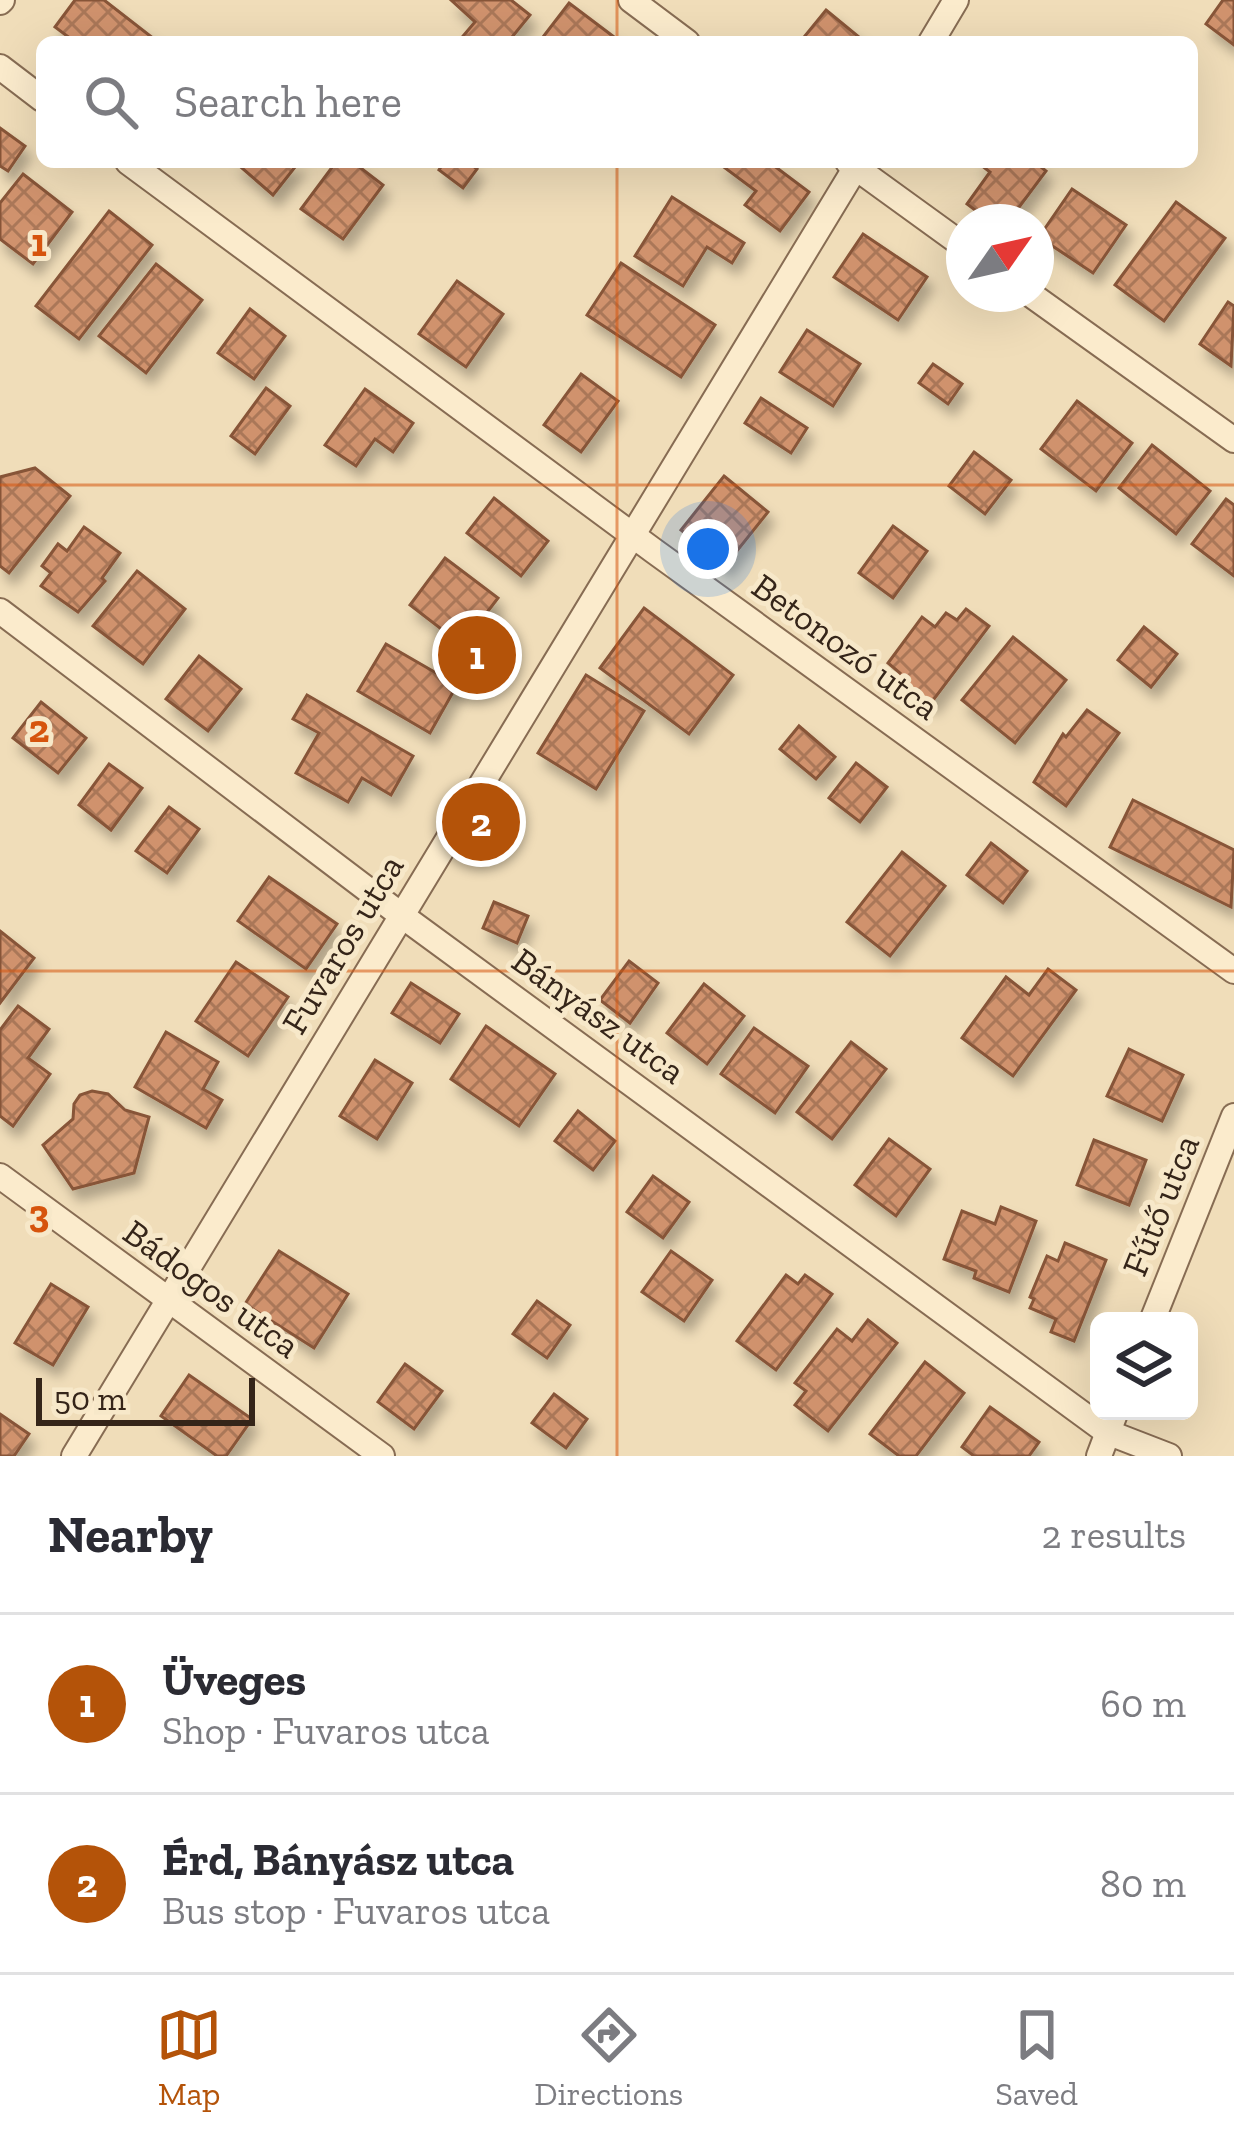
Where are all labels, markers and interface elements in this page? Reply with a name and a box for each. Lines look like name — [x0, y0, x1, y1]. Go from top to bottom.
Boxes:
search box — [36, 36, 1198, 168]
icon: search — [78, 69, 144, 135]
text: Search here — [174, 75, 402, 129]
north arrow — [946, 204, 1054, 312]
text: 1 — [31, 219, 47, 266]
your location — [678, 519, 738, 579]
street label: Betonozó utca — [744, 564, 948, 729]
pin: 1 — [438, 610, 516, 700]
text: 2 — [29, 705, 50, 752]
pin: 2 — [442, 777, 520, 867]
street label: Fuvaros utca — [272, 847, 413, 1041]
street label: Bányász utca — [504, 938, 693, 1092]
street label: Fűtő utca — [1113, 1129, 1208, 1282]
text: 3 — [29, 1190, 49, 1237]
street label: Bádogos utca — [115, 1210, 308, 1367]
map controls — [1090, 1312, 1198, 1420]
button: layers — [1090, 1312, 1198, 1420]
scale bar — [36, 1372, 255, 1425]
text: 50 m — [54, 1379, 126, 1418]
text: Nearby — [48, 1504, 213, 1565]
text: 2 results — [1041, 1511, 1186, 1558]
text: Üveges — [162, 1653, 306, 1707]
text: 1 — [79, 1680, 95, 1727]
text: 60 m — [1100, 1680, 1186, 1727]
text: Shop · Fuvaros utca — [162, 1707, 490, 1754]
text: Érd, Bányász utca — [162, 1833, 514, 1887]
text: 2 — [77, 1860, 97, 1907]
text: 80 m — [1100, 1860, 1186, 1907]
text: Bus stop · Fuvaros utca — [162, 1887, 550, 1934]
tab: Map — [156, 2002, 222, 2113]
tab: Directions — [534, 2002, 683, 2113]
tab: Saved — [995, 2002, 1078, 2113]

